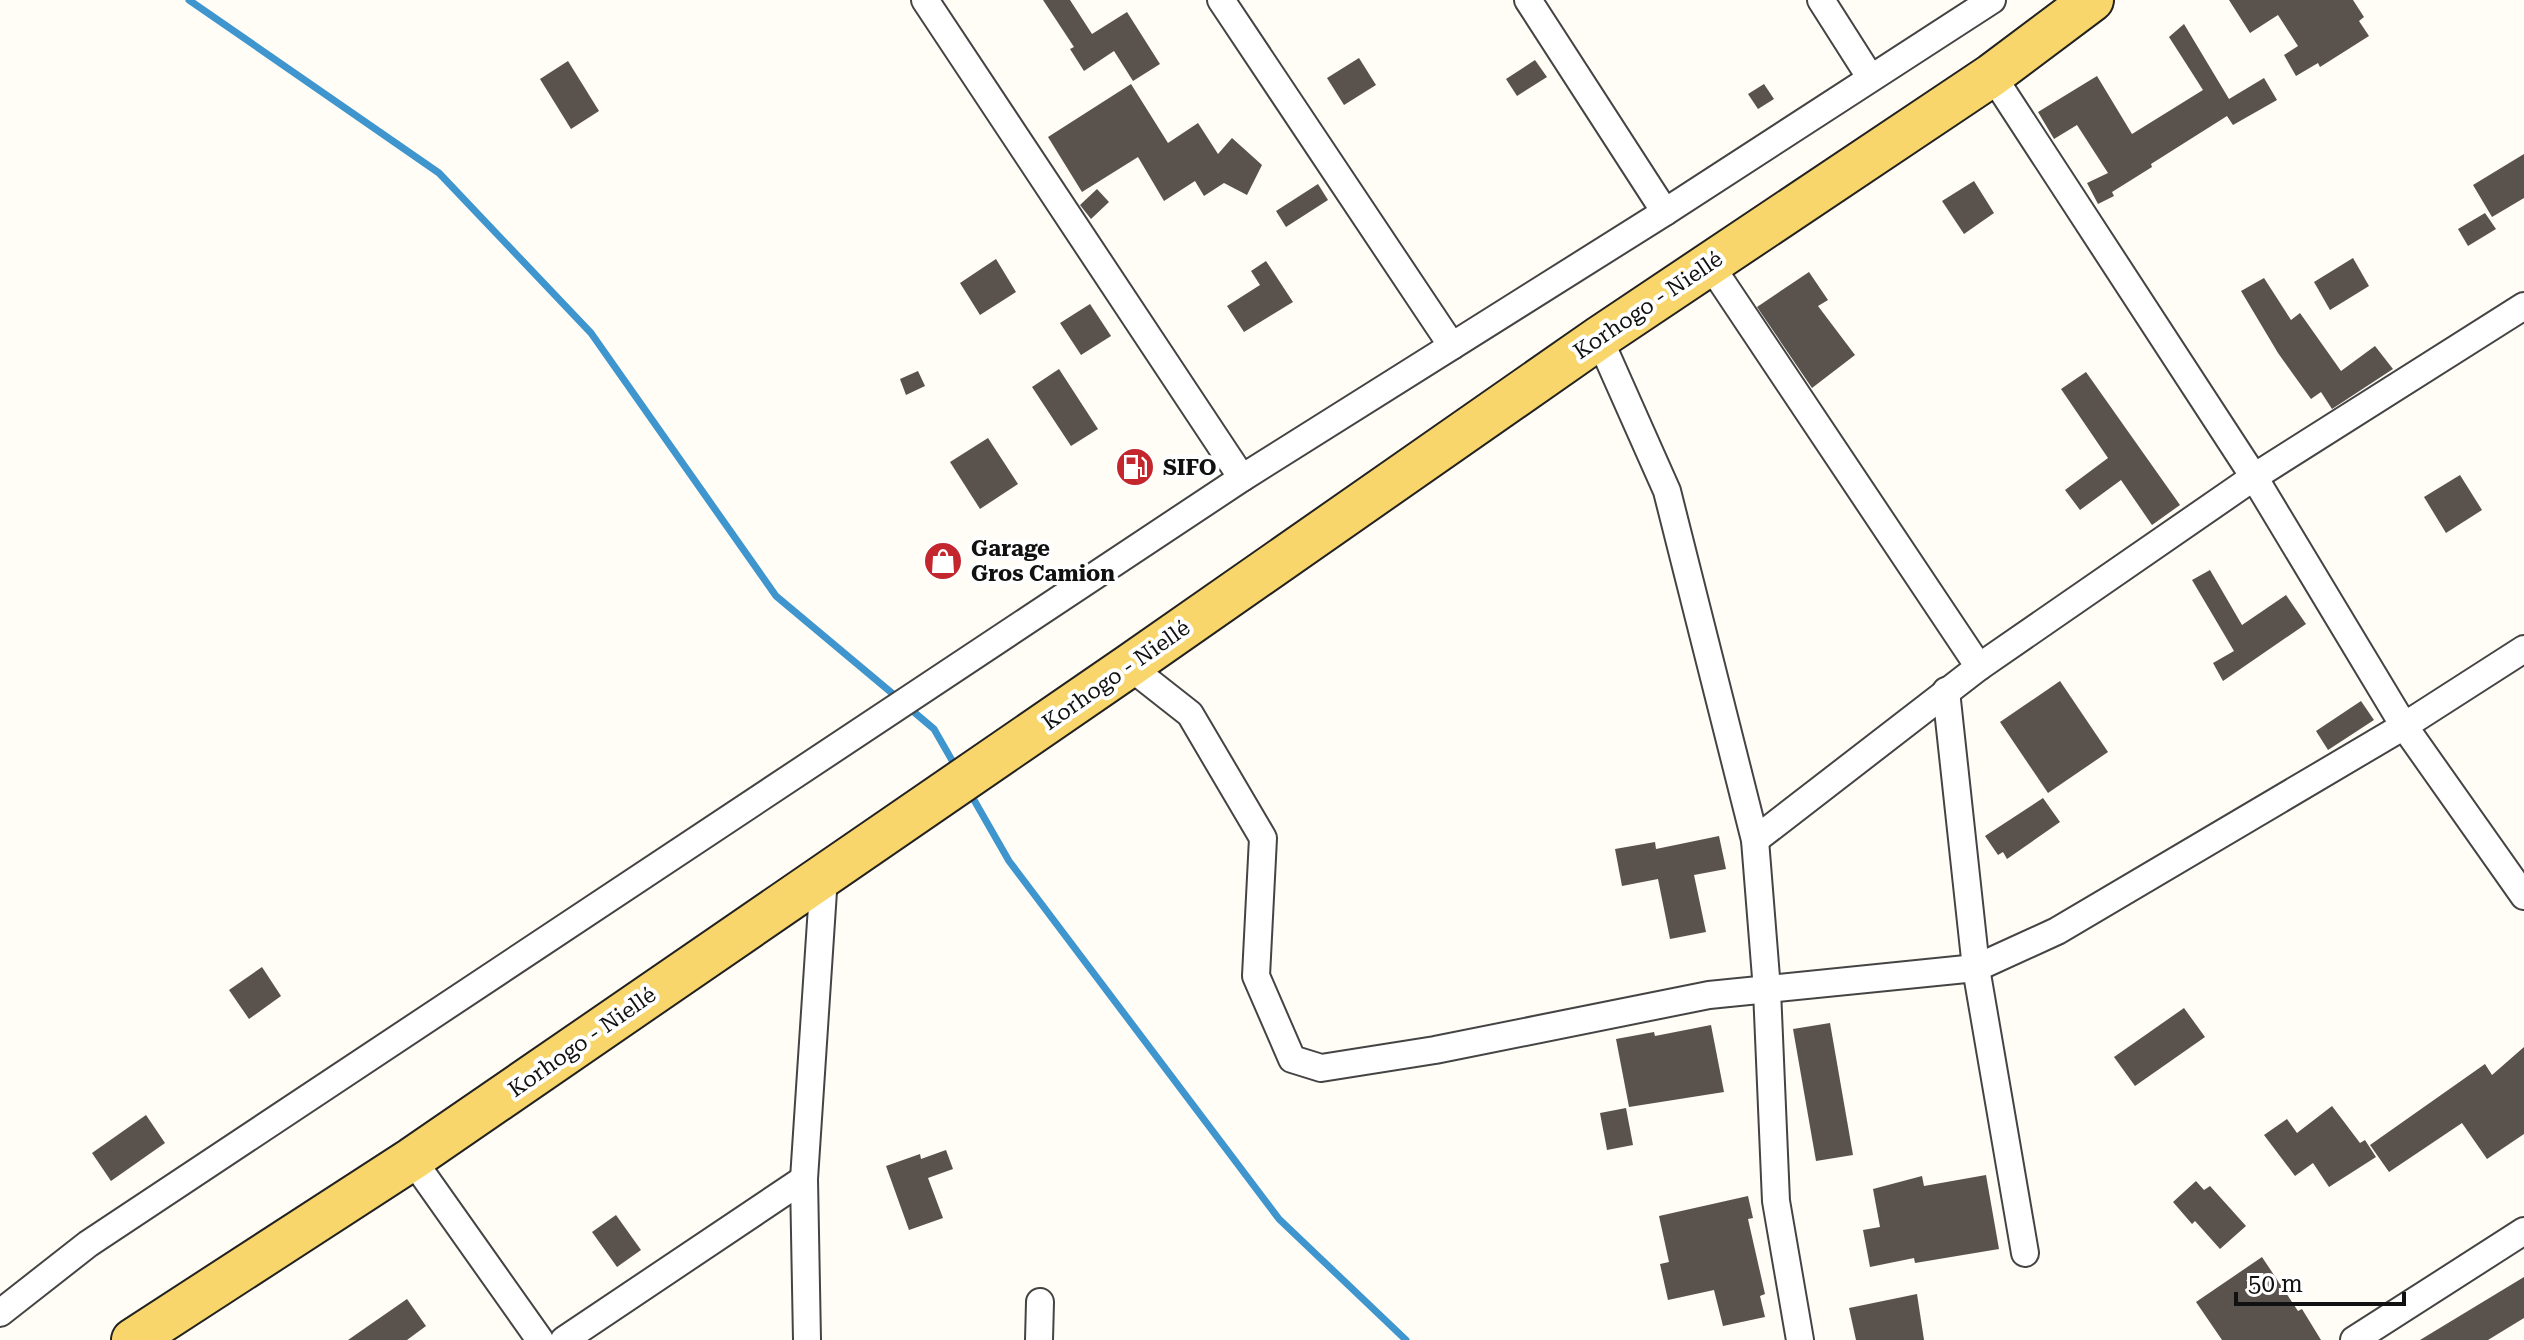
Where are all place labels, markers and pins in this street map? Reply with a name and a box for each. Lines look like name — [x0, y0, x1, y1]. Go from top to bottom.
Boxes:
fuel station icon: SIFO — [1114, 446, 1156, 488]
place label: SIFO — [1163, 455, 1217, 480]
place label: Garage Gros Camion — [971, 536, 1115, 586]
shop icon: Garage Gros Camion — [922, 540, 964, 582]

